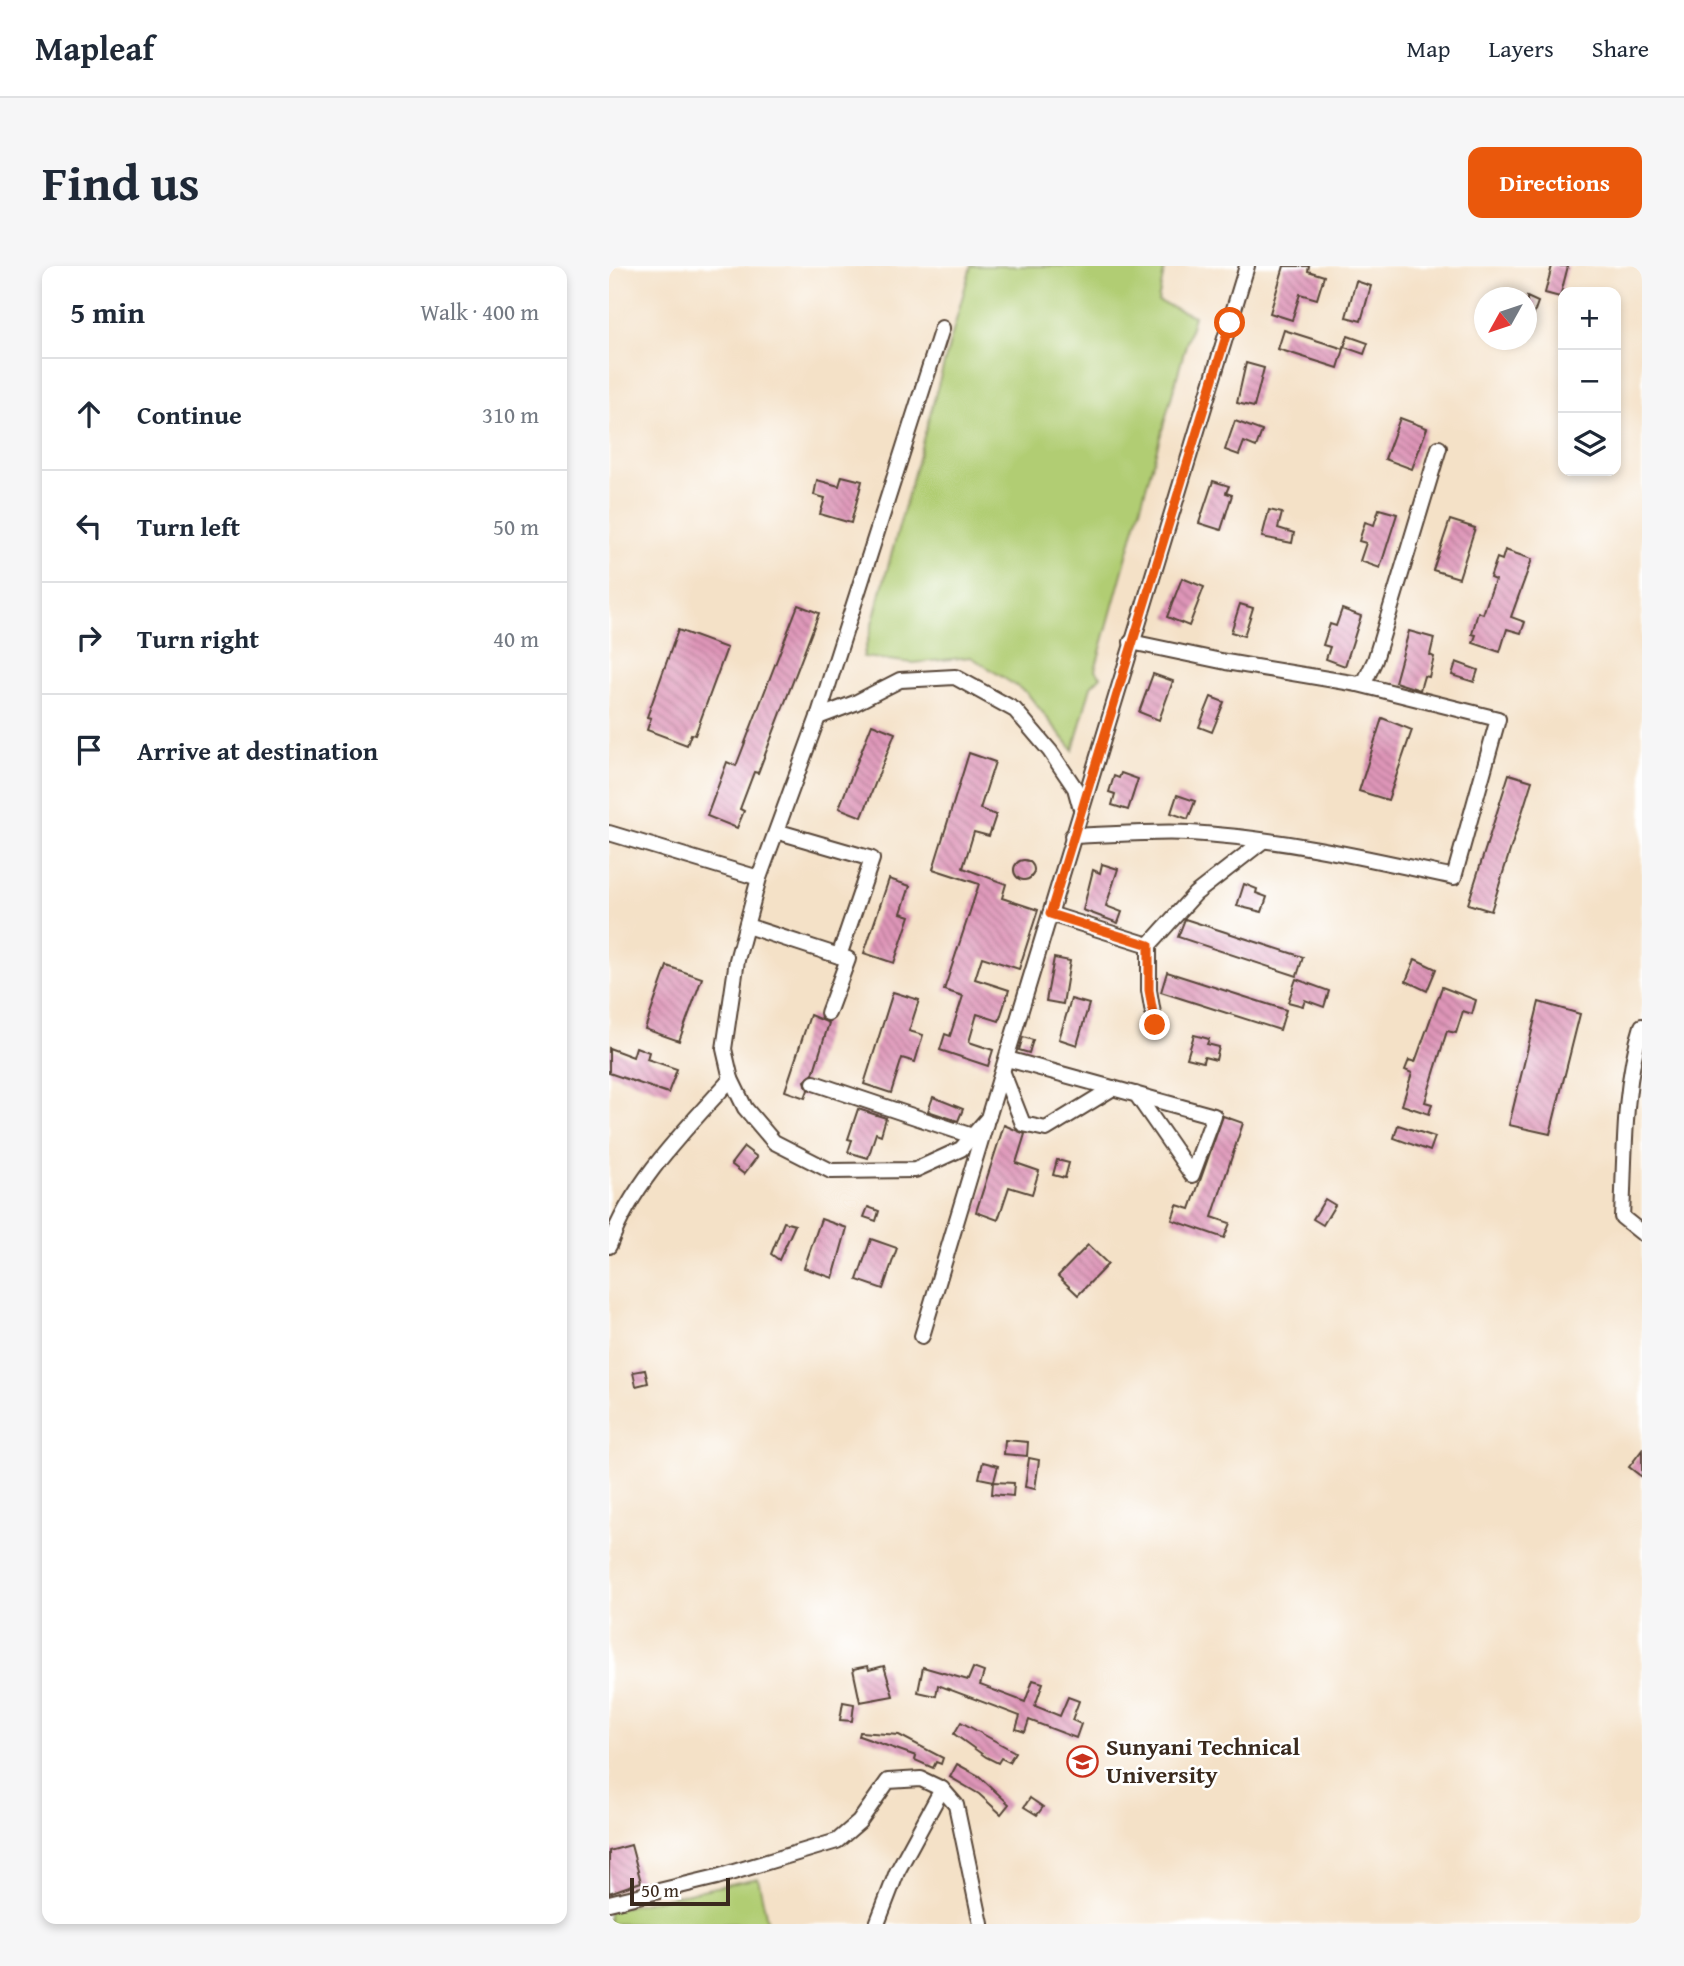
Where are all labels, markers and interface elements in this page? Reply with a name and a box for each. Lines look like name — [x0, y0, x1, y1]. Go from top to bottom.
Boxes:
text: Mapleaf — [35, 24, 154, 72]
text: Map — [1407, 31, 1450, 66]
text: Layers — [1488, 31, 1554, 66]
text: Share — [1592, 31, 1649, 66]
text: Find us — [42, 146, 200, 218]
button: Directions — [1468, 147, 1642, 218]
north arrow — [1474, 287, 1537, 350]
map controls — [1558, 287, 1621, 476]
button: + — [1558, 287, 1621, 350]
text: 5 min — [70, 290, 145, 334]
text: Walk · 400 m — [420, 295, 539, 328]
route start — [1214, 307, 1245, 338]
button: − — [1558, 350, 1621, 413]
icon: ahead — [70, 395, 108, 433]
text: Continue — [137, 395, 242, 434]
text: 310 m — [482, 398, 539, 431]
button: layers — [1558, 413, 1621, 476]
icon: left — [70, 507, 108, 545]
text: Turn left — [137, 507, 240, 546]
text: 50 m — [493, 510, 539, 543]
icon: right — [70, 619, 108, 657]
text: Turn right — [137, 619, 259, 658]
text: 40 m — [493, 622, 539, 655]
icon: arrive — [70, 731, 108, 769]
text: Arrive at destination — [137, 731, 378, 770]
route end — [1139, 1009, 1170, 1040]
place label: Sunyani Technical University — [1106, 1729, 1301, 1792]
school or university icon: Sunyani Technical University — [1066, 1744, 1100, 1778]
scale bar — [630, 1875, 730, 1907]
text: 50 m — [641, 1876, 679, 1904]

